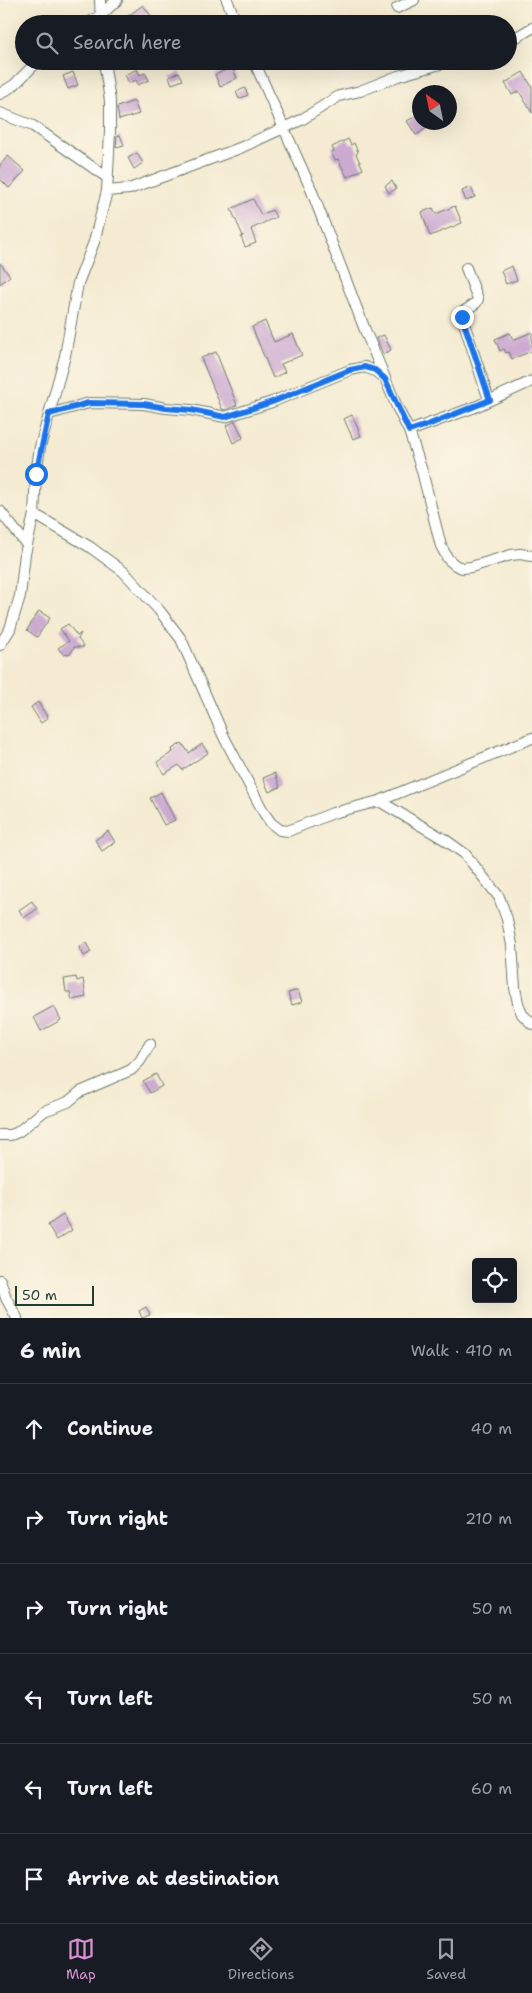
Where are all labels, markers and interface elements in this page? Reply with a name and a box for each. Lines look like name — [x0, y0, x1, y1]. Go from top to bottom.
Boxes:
search box — [15, 15, 517, 70]
icon: search — [33, 29, 61, 57]
text: Search here — [73, 30, 182, 55]
north arrow — [412, 85, 457, 130]
route end — [451, 306, 474, 329]
route start — [25, 463, 48, 486]
map controls — [472, 1258, 517, 1303]
button: locate — [472, 1258, 517, 1303]
scale bar — [15, 1283, 94, 1306]
text: 50 m — [22, 1286, 57, 1304]
text: 6 min — [20, 1337, 81, 1365]
text: Walk · 410 m — [411, 1340, 512, 1361]
icon: ahead — [20, 1415, 48, 1443]
text: Continue — [67, 1416, 153, 1441]
text: 40 m — [470, 1418, 512, 1439]
icon: right — [20, 1505, 48, 1533]
text: Turn right — [67, 1506, 168, 1531]
text: 210 m — [465, 1508, 512, 1529]
icon: right — [20, 1595, 48, 1623]
text: Turn right — [67, 1596, 168, 1621]
text: 50 m — [472, 1598, 512, 1619]
icon: left — [20, 1685, 48, 1713]
text: Turn left — [67, 1686, 153, 1711]
text: 50 m — [472, 1688, 512, 1709]
icon: left — [20, 1775, 48, 1803]
text: Turn left — [67, 1776, 153, 1801]
text: 60 m — [471, 1778, 512, 1799]
icon: arrive — [20, 1865, 48, 1893]
text: Arrive at destination — [67, 1866, 279, 1891]
tab: Map — [66, 1935, 96, 1983]
tab: Directions — [228, 1935, 294, 1983]
tab: Saved — [426, 1935, 466, 1983]

